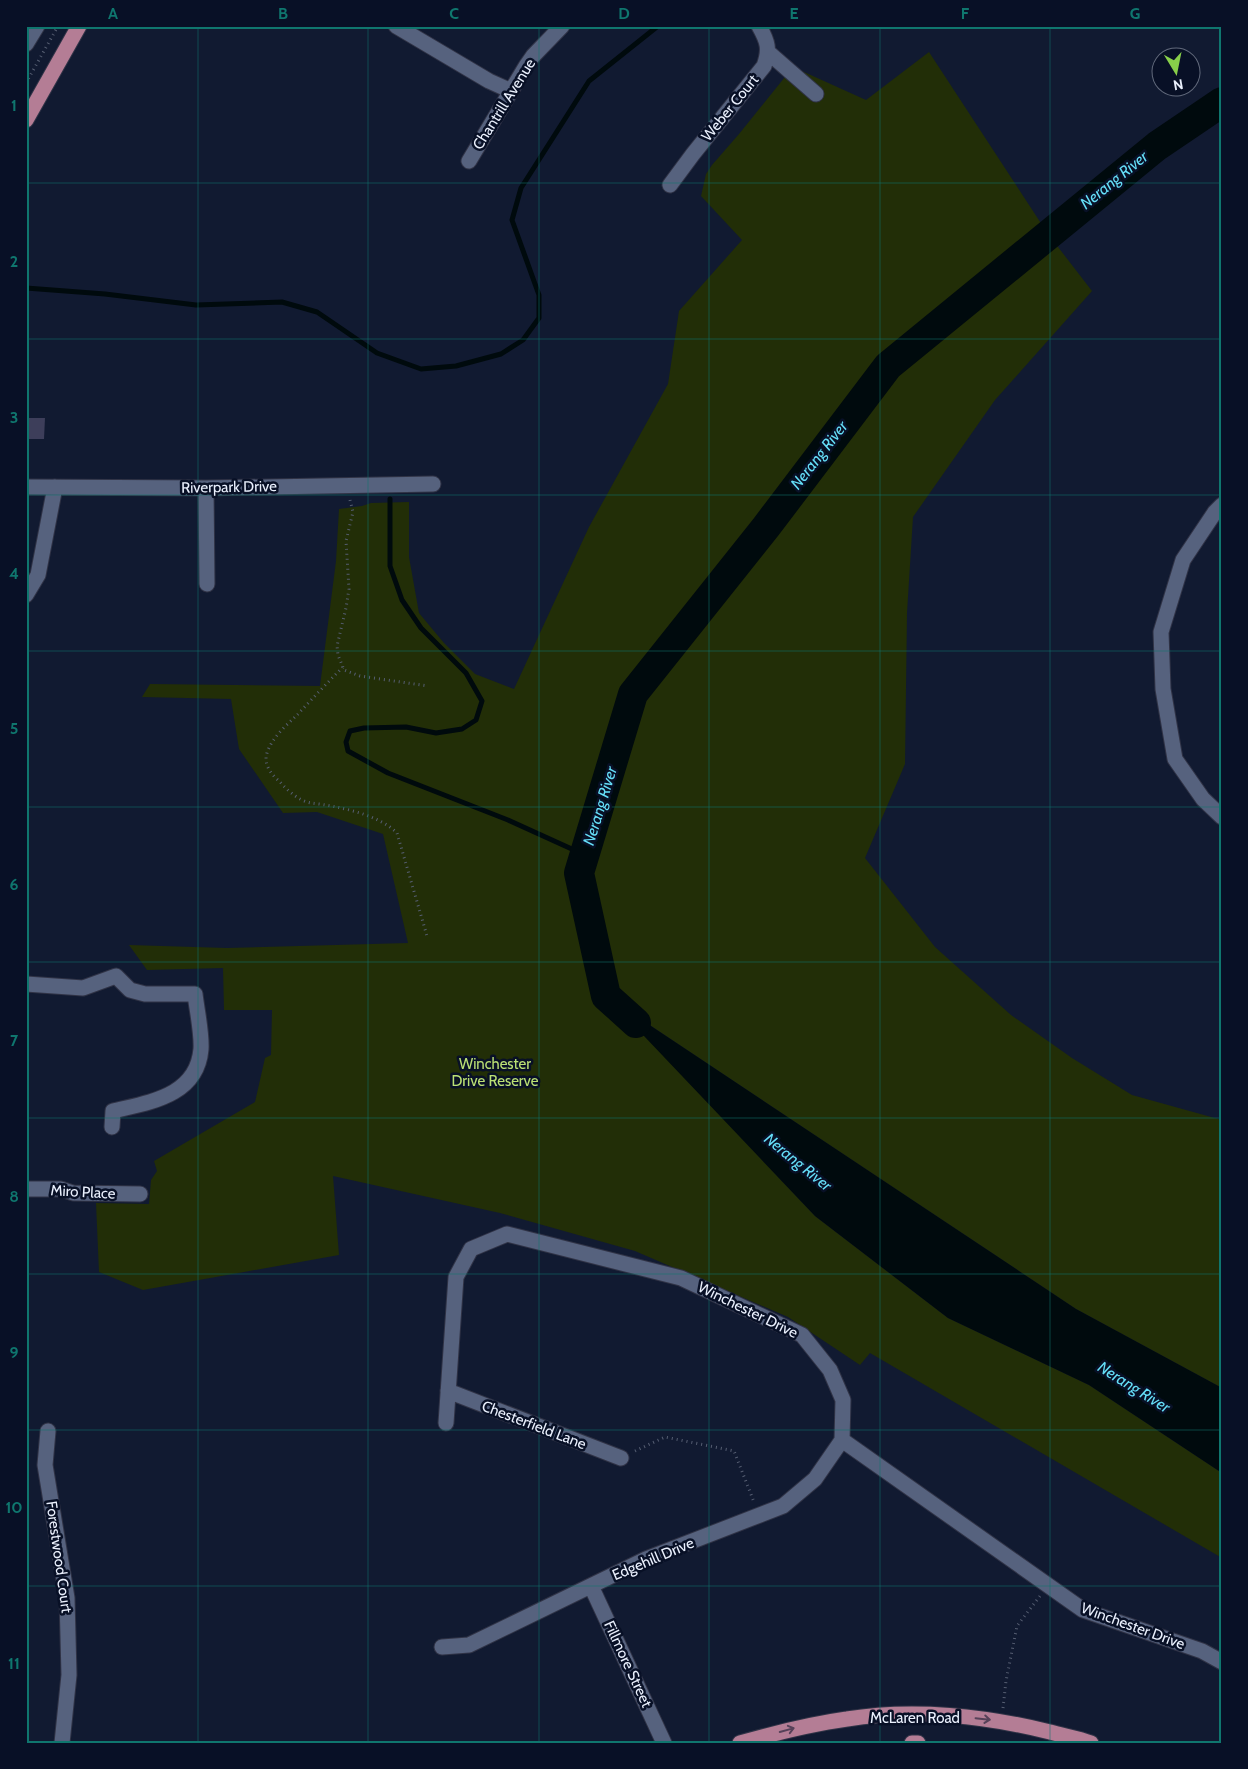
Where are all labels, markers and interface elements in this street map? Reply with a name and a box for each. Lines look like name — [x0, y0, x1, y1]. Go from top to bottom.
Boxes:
text: A — [108, 4, 118, 23]
text: B — [278, 4, 288, 23]
text: C — [449, 4, 459, 23]
text: D — [618, 4, 630, 23]
text: E — [789, 4, 799, 23]
text: F — [961, 4, 970, 23]
text: G — [1130, 4, 1140, 23]
north arrow — [1150, 48, 1200, 98]
street label: Chantrill Avenue — [469, 55, 539, 153]
street label: Weber Court — [698, 71, 762, 145]
text: N — [1172, 75, 1185, 95]
text: 1 — [11, 96, 17, 115]
water label: Nerang River — [1076, 146, 1152, 213]
text: 2 — [10, 252, 18, 271]
text: 3 — [10, 408, 18, 427]
water label: Nerang River — [786, 416, 852, 493]
street label: Riverpark Drive — [181, 477, 277, 497]
text: 4 — [9, 564, 19, 583]
text: 5 — [10, 719, 18, 738]
water label: Nerang River — [579, 763, 621, 848]
text: 6 — [10, 875, 19, 894]
text: 7 — [10, 1031, 19, 1050]
park label: Winchester Drive Reserve — [451, 1055, 539, 1090]
water label: Nerang River — [760, 1129, 836, 1196]
street label: Miro Place — [50, 1181, 116, 1203]
text: 8 — [9, 1187, 19, 1206]
street label: Winchester Drive — [695, 1278, 801, 1342]
text: 9 — [10, 1343, 19, 1362]
water label: Nerang River — [1094, 1357, 1174, 1417]
street label: Chesterfield Lane — [479, 1397, 589, 1453]
text: 10 — [5, 1498, 23, 1517]
street label: Forestwood Court — [42, 1500, 76, 1614]
street label: Edgehill Drive — [609, 1534, 697, 1584]
street label: Winchester Drive — [1079, 1599, 1188, 1653]
street label: Fillmore Street — [600, 1618, 656, 1710]
text: 11 — [8, 1654, 20, 1673]
street label: McLaren Road — [870, 1709, 960, 1727]
one-way arrow — [974, 1714, 990, 1724]
one-way arrow — [778, 1725, 794, 1735]

